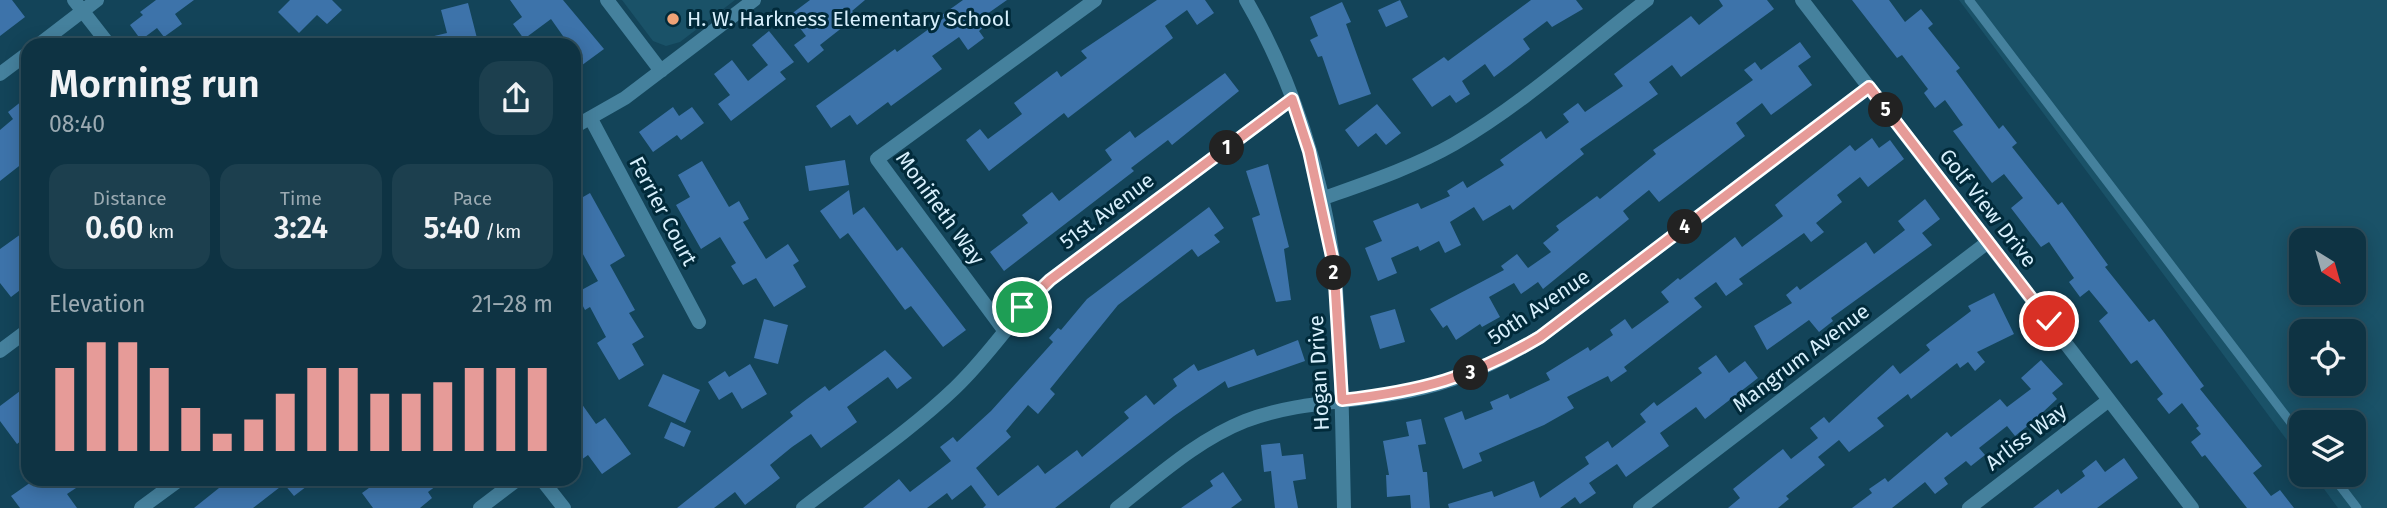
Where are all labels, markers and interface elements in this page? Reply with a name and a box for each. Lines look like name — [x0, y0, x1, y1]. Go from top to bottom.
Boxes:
place label: H. W. Harkness Elementary School — [687, 6, 1010, 32]
marker: H. W. Harkness Elementary School — [665, 11, 681, 27]
text: Morning run — [49, 61, 260, 107]
button: share — [479, 61, 553, 135]
pin: 5 — [1868, 92, 1904, 128]
text: 5 — [1880, 98, 1891, 121]
text: 08:40 — [49, 110, 105, 138]
pin: 1 — [1210, 130, 1244, 166]
text: 1 — [1222, 136, 1231, 159]
street label: Golf View Drive — [1934, 144, 2042, 272]
street label: Monifieth Way — [890, 146, 990, 270]
street label: Ferrier Court — [623, 152, 703, 270]
street label: 51st Avenue — [1055, 167, 1159, 255]
text: Distance — [93, 187, 167, 210]
text: Time — [280, 187, 322, 210]
text: Pace — [453, 187, 492, 210]
text: 0.60 — [85, 210, 143, 246]
text: 3:24 — [274, 210, 328, 246]
text: 5:40 — [423, 210, 480, 246]
pin: 4 — [1668, 210, 1702, 244]
text: 4 — [1679, 215, 1690, 238]
text: km — [143, 220, 174, 243]
text: /km — [480, 220, 521, 243]
north arrow — [2289, 228, 2366, 304]
map controls — [2289, 228, 2366, 487]
pin: 2 — [1316, 256, 1352, 290]
text: 2 — [1329, 261, 1338, 284]
street label: 50th Avenue — [1483, 263, 1595, 351]
pin — [992, 277, 1052, 337]
icon: arrive — [1003, 288, 1041, 326]
text: Elevation — [49, 290, 145, 318]
text: 21–28 m — [472, 290, 553, 318]
pin — [2019, 291, 2079, 351]
street label: Mangrum Avenue — [1727, 298, 1875, 418]
icon: check — [2030, 302, 2068, 340]
street label: Hogan Drive — [1303, 315, 1335, 431]
button: locate — [2289, 319, 2366, 396]
pin: 3 — [1454, 356, 1488, 390]
text: 3 — [1466, 361, 1475, 384]
street label: Arliss Way — [1980, 398, 2072, 476]
button: layers — [2289, 410, 2366, 487]

